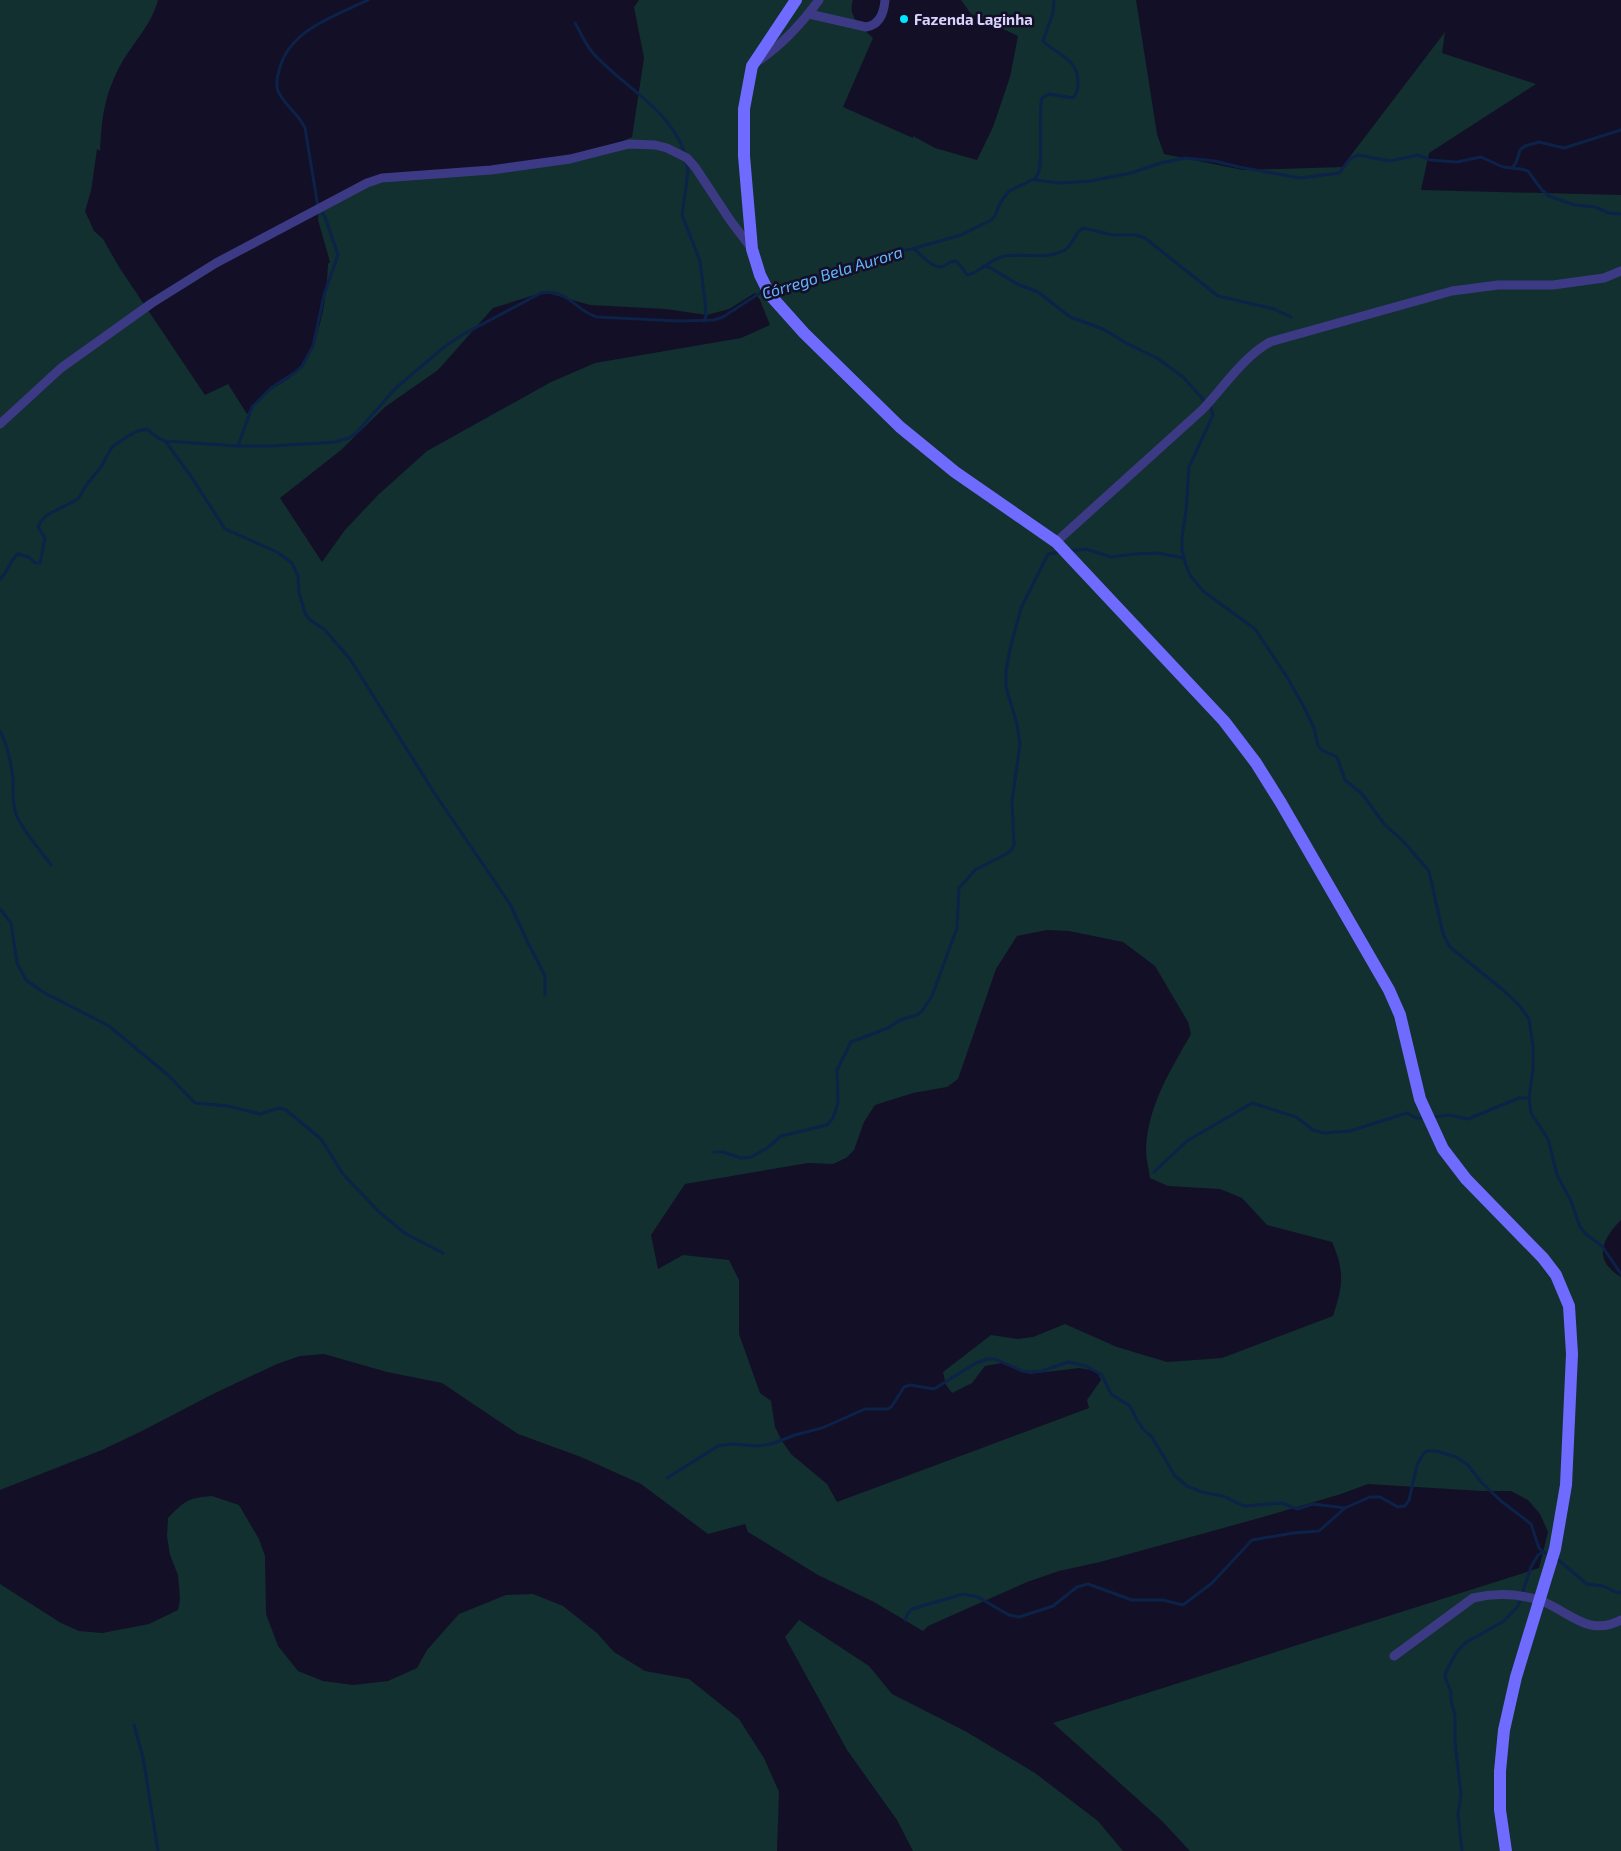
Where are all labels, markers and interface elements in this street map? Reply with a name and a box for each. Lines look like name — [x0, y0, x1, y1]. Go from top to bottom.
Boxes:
place label: Fazenda Laginha — [914, 10, 1033, 28]
marker: Fazenda Laginha — [898, 13, 910, 25]
water label: Córrego Bela Aurora — [759, 242, 905, 302]

